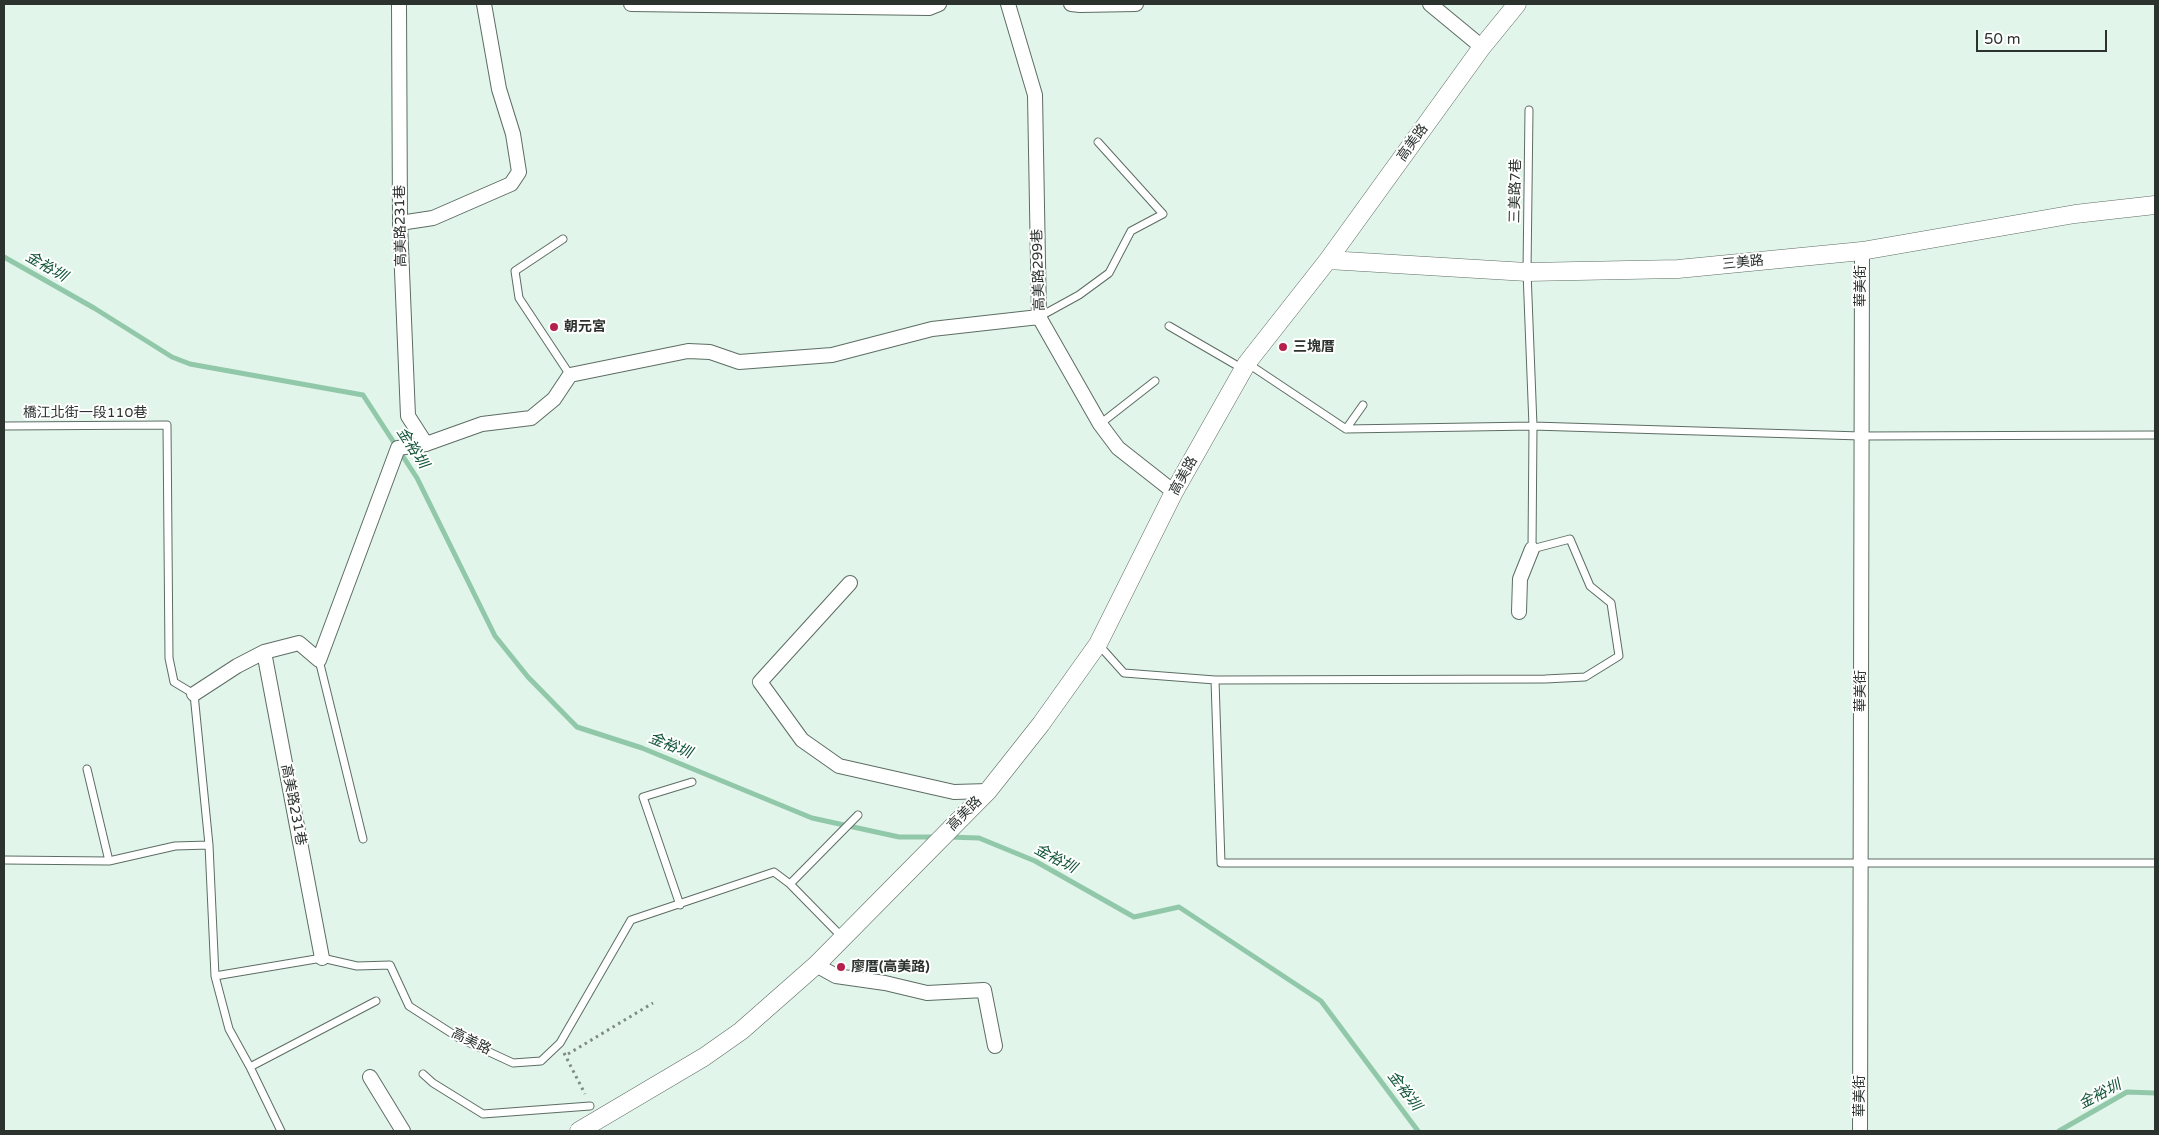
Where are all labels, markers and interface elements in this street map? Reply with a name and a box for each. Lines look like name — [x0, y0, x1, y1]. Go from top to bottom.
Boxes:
scale bar — [1979, 20, 2110, 52]
text: 50 m — [1984, 30, 2021, 48]
street label: 高美路 — [1394, 121, 1432, 165]
street label: 三美路7巷 — [1507, 158, 1525, 224]
street label: 高美路231巷 — [392, 185, 410, 267]
street label: 高美路299巷 — [1029, 229, 1049, 311]
water label: 金裕圳 — [22, 248, 70, 286]
street label: 三美路 — [1721, 252, 1765, 274]
street label: 華美街 — [1853, 265, 1869, 307]
place label: 朝元宮 — [564, 319, 606, 335]
marker: 朝元宮 — [548, 321, 560, 333]
place label: 三塊厝 — [1293, 339, 1335, 355]
marker: 三塊厝 — [1277, 341, 1289, 353]
street label: 橋江北街一段110巷 — [23, 405, 147, 421]
water label: 金裕圳 — [392, 424, 432, 472]
street label: 高美路 — [1166, 454, 1202, 498]
street label: 華美街 — [1853, 670, 1869, 712]
water label: 金裕圳 — [646, 729, 694, 763]
street label: 高美路231巷 — [277, 763, 309, 847]
street label: 高美路 — [944, 793, 986, 835]
water label: 金裕圳 — [1031, 840, 1079, 878]
place label: 廖厝(高美路) — [851, 959, 930, 975]
marker: 廖厝(高美路) — [835, 961, 847, 973]
street label: 高美路 — [448, 1025, 494, 1059]
water label: 金裕圳 — [1383, 1068, 1425, 1114]
street label: 華美街 — [1852, 1075, 1868, 1117]
water label: 金裕圳 — [2076, 1077, 2124, 1113]

